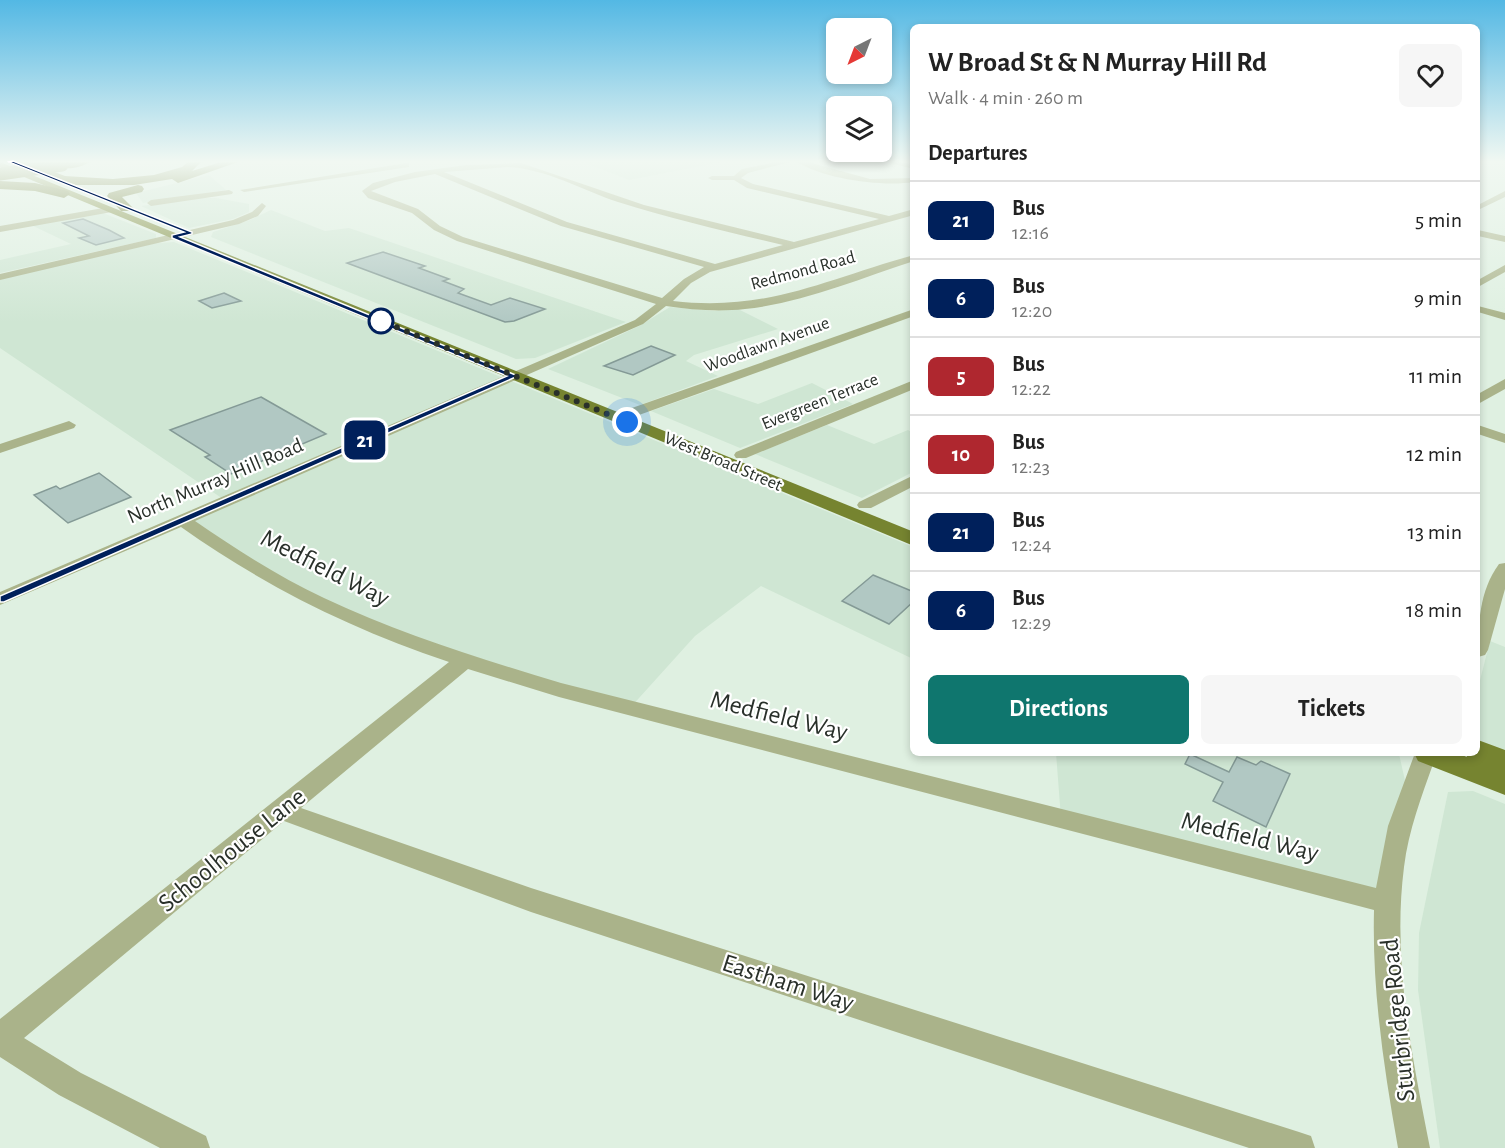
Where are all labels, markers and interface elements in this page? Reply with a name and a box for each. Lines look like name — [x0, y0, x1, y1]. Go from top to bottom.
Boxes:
north arrow — [826, 18, 892, 84]
map controls — [826, 18, 892, 162]
button: heart — [1399, 44, 1462, 107]
text: W Broad St & N Murray Hill Rd — [928, 49, 1267, 77]
text: Walk · 4 min · 260 m — [928, 88, 1083, 108]
button: layers — [826, 96, 892, 162]
text: Departures — [928, 142, 1028, 164]
text: Bus — [1012, 197, 1045, 219]
text: 5 min — [1415, 209, 1462, 231]
text: 21 — [952, 210, 970, 231]
text: 12:16 — [1012, 223, 1049, 243]
street label: Redmond Road — [749, 248, 857, 294]
text: Bus — [1012, 275, 1045, 297]
text: 9 min — [1414, 287, 1462, 309]
text: 6 — [956, 288, 966, 309]
text: 12:20 — [1012, 301, 1052, 321]
unlabelled marker — [368, 308, 394, 334]
street label: Woodlawn Avenue — [702, 314, 832, 376]
text: Bus — [1012, 353, 1045, 375]
text: 11 min — [1409, 365, 1462, 387]
text: 5 — [956, 366, 966, 387]
street label: Evergreen Terrace — [759, 370, 881, 434]
text: 12:22 — [1012, 379, 1051, 399]
your location — [612, 407, 642, 437]
line badge: 21 — [338, 420, 392, 460]
street label: West Broad Street — [661, 429, 785, 495]
text: 21 — [356, 430, 374, 451]
text: Bus — [1012, 431, 1045, 453]
street label: North Murray Hill Road — [124, 434, 306, 528]
text: 12 min — [1407, 443, 1462, 465]
text: 10 — [952, 444, 970, 465]
text: 12:23 — [1012, 457, 1050, 477]
text: Bus — [1012, 509, 1045, 531]
text: 13 min — [1407, 521, 1462, 543]
text: 21 — [952, 522, 970, 543]
street label: Medfield Way — [256, 524, 394, 612]
text: 12:24 — [1012, 535, 1051, 555]
text: Bus — [1012, 587, 1045, 609]
text: 18 min — [1406, 599, 1462, 621]
text: 6 — [956, 600, 966, 621]
text: 12:29 — [1012, 613, 1051, 633]
button: Directions — [928, 675, 1189, 744]
button: Tickets — [1201, 675, 1462, 744]
street label: Medfield Way — [708, 686, 850, 746]
street label: Schoolhouse Lane — [154, 783, 310, 917]
street label: Medfield Way — [1179, 807, 1321, 867]
street label: Sturbridge Road — [1377, 937, 1419, 1103]
street label: Eastham Way — [719, 949, 857, 1017]

